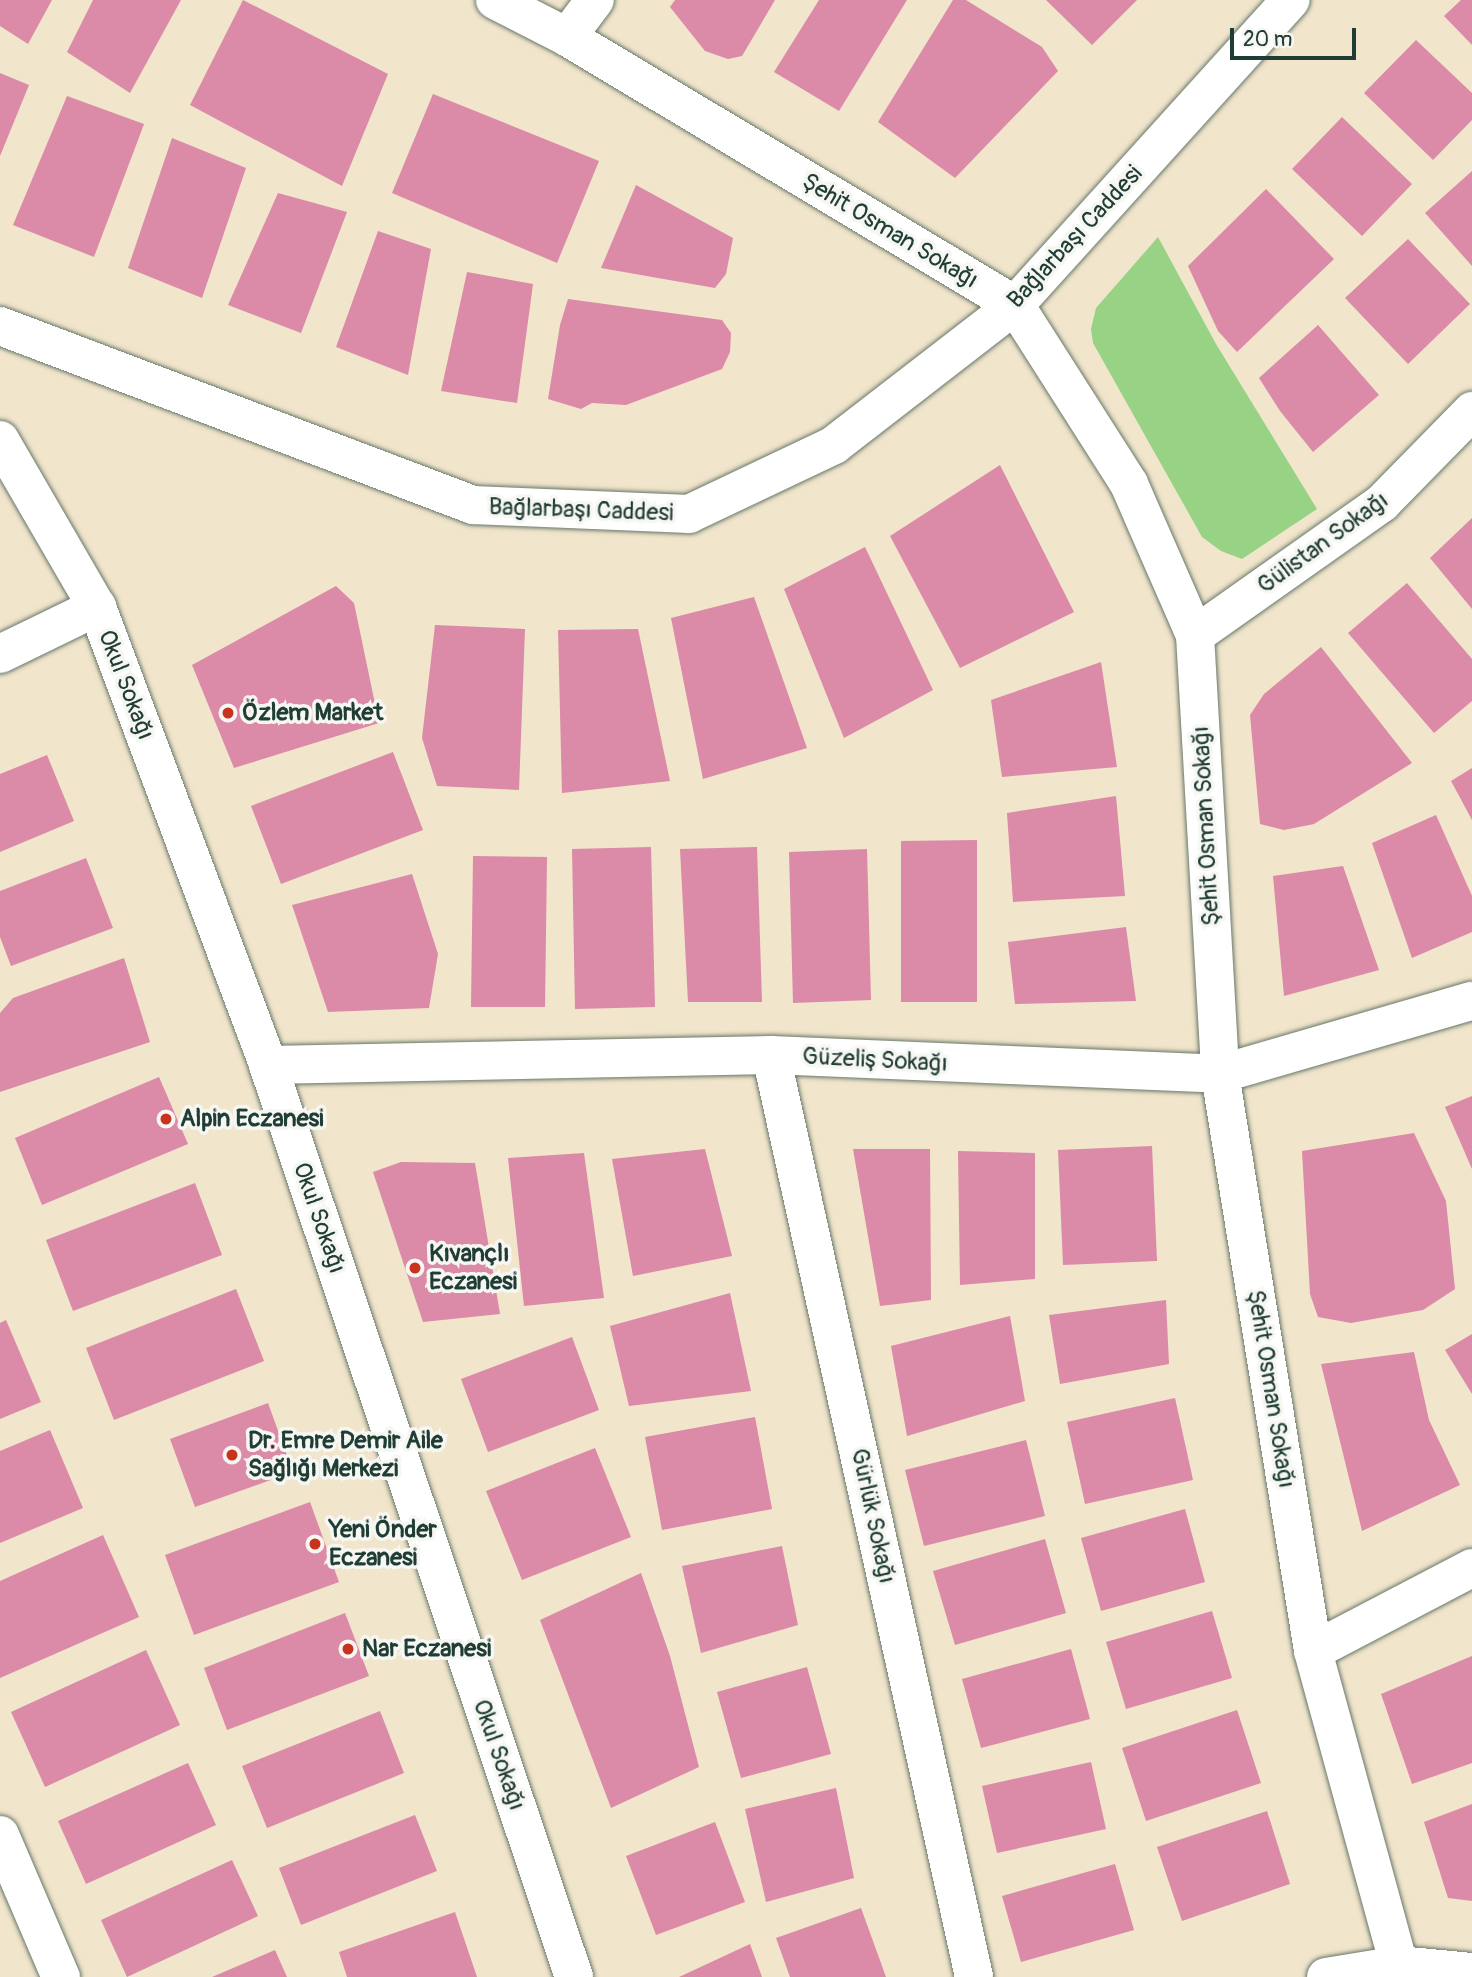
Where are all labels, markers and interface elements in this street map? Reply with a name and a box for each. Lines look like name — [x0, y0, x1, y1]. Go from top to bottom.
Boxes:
scale bar — [1234, 14, 1360, 58]
text: 20 m — [1243, 26, 1292, 53]
street label: Bağlarbaşı Caddesi — [1002, 160, 1148, 314]
street label: Şehit Osman Sokağı — [797, 167, 983, 295]
street label: Gülistan Sokağı — [1252, 486, 1394, 600]
street label: Bağlarbaşı Caddesi — [488, 492, 674, 528]
street label: Okul Sokağı — [92, 626, 160, 744]
place label: Özlem Market — [242, 699, 383, 727]
marker: Özlem Market — [220, 705, 236, 721]
street label: Şehit Osman Sokağı — [1186, 725, 1226, 927]
street label: Güzeliş Sokağı — [802, 1042, 948, 1078]
place label: Alpin Eczanesi — [180, 1105, 323, 1133]
marker: Alpin Eczanesi — [158, 1111, 174, 1127]
street label: Okul Sokağı — [287, 1159, 351, 1277]
place label: Kıvançlı Eczanesi — [429, 1240, 517, 1296]
marker: Kıvançlı Eczanesi — [407, 1260, 423, 1276]
street label: Şehit Osman Sokağı — [1241, 1288, 1301, 1490]
place label: Dr. Emre Demir Aile Sağlığı Merkezi — [248, 1427, 443, 1483]
marker: Dr. Emre Demir Aile Sağlığı Merkezi — [222, 1445, 242, 1465]
street label: Gürlük Sokağı — [845, 1446, 901, 1586]
place label: Yeni Önder Eczanesi — [329, 1516, 437, 1572]
marker: Yeni Önder Eczanesi — [307, 1536, 323, 1552]
place label: Nar Eczanesi — [362, 1635, 491, 1663]
marker: Nar Eczanesi — [340, 1641, 356, 1657]
street label: Okul Sokağı — [467, 1696, 531, 1814]

